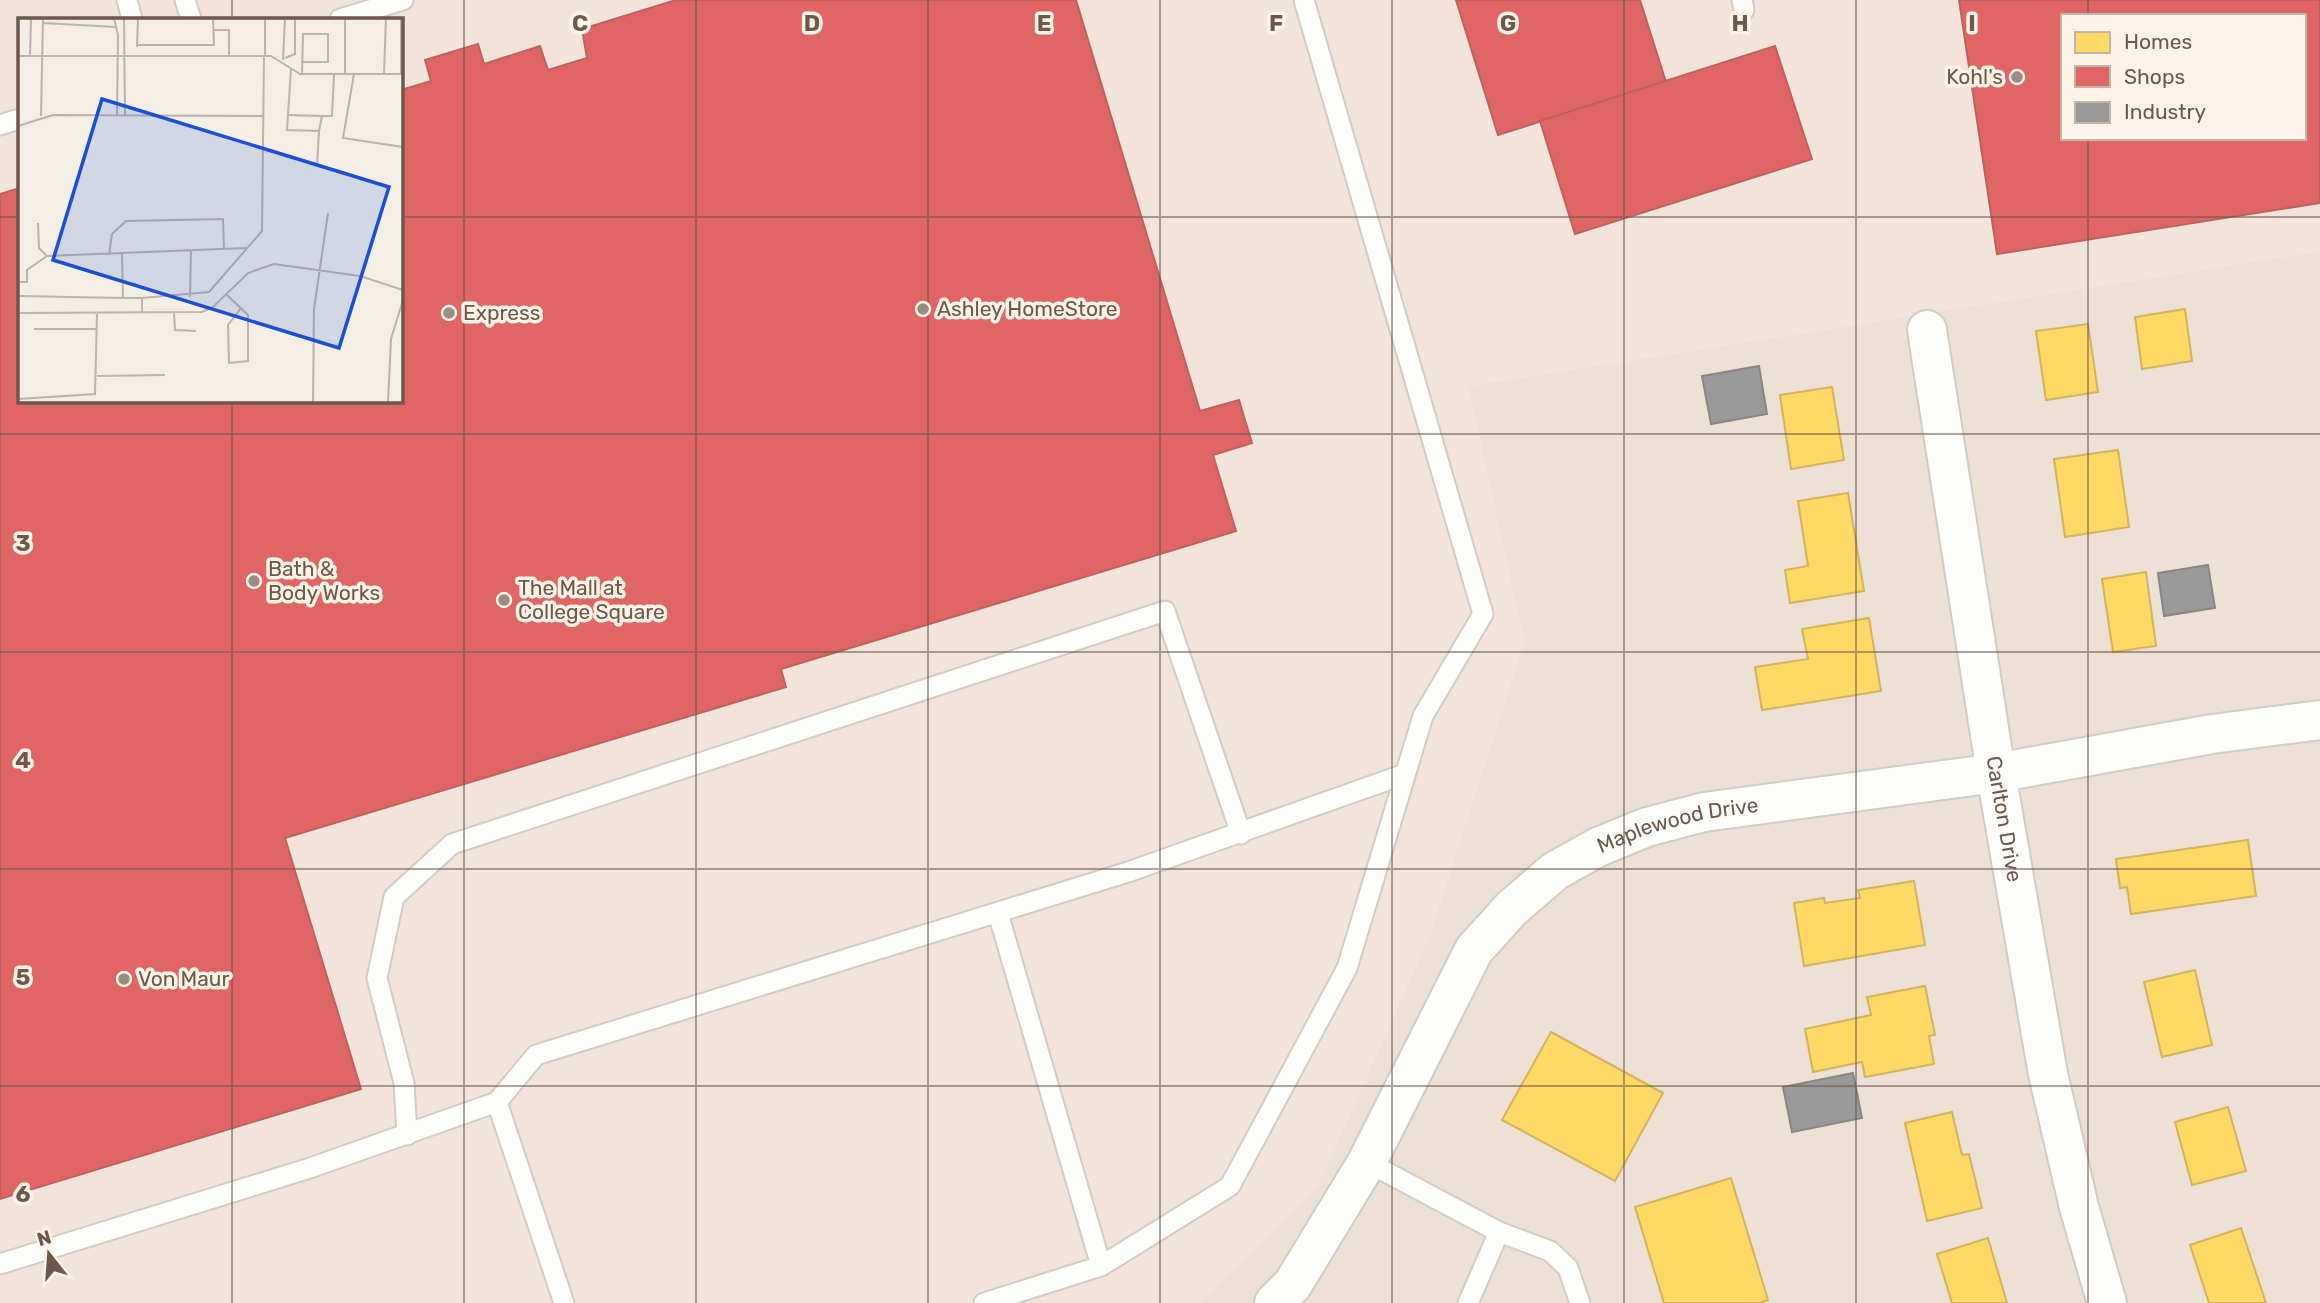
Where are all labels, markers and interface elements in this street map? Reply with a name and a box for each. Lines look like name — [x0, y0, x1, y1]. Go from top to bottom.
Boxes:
text: C — [572, 9, 588, 37]
text: D — [804, 9, 820, 37]
text: E — [1037, 9, 1051, 37]
text: F — [1269, 9, 1283, 37]
text: G — [1500, 9, 1516, 37]
text: H — [1731, 9, 1749, 37]
text: I — [1968, 9, 1976, 37]
legend — [2061, 14, 2306, 140]
inset map — [18, 18, 402, 402]
text: Homes — [2124, 29, 2192, 54]
place label: Kohl's — [1946, 64, 2003, 89]
text: Shops — [2124, 64, 2185, 89]
marker: Kohl's — [2009, 69, 2025, 85]
text: Industry — [2124, 99, 2206, 124]
place label: Ashley HomeStore — [937, 296, 1118, 321]
place label: Express — [463, 300, 541, 325]
marker: Ashley HomeStore — [915, 301, 931, 317]
marker: Express — [441, 305, 457, 321]
text: 3 — [15, 529, 31, 557]
place label: Bath & Body Works — [268, 556, 380, 605]
marker: Bath & Body Works — [246, 573, 262, 589]
place label: The Mall at College Square — [518, 575, 665, 624]
marker: The Mall at College Square — [496, 592, 512, 608]
text: 4 — [15, 746, 31, 774]
street label: Carlton Drive — [1982, 754, 2028, 884]
street label: Maplewood Drive — [1593, 792, 1760, 858]
text: 5 — [16, 963, 31, 991]
place label: Von Maur — [138, 966, 229, 991]
marker: Von Maur — [116, 971, 132, 987]
text: 6 — [16, 1180, 31, 1208]
north arrow — [14, 1219, 84, 1289]
text: N — [34, 1225, 54, 1251]

